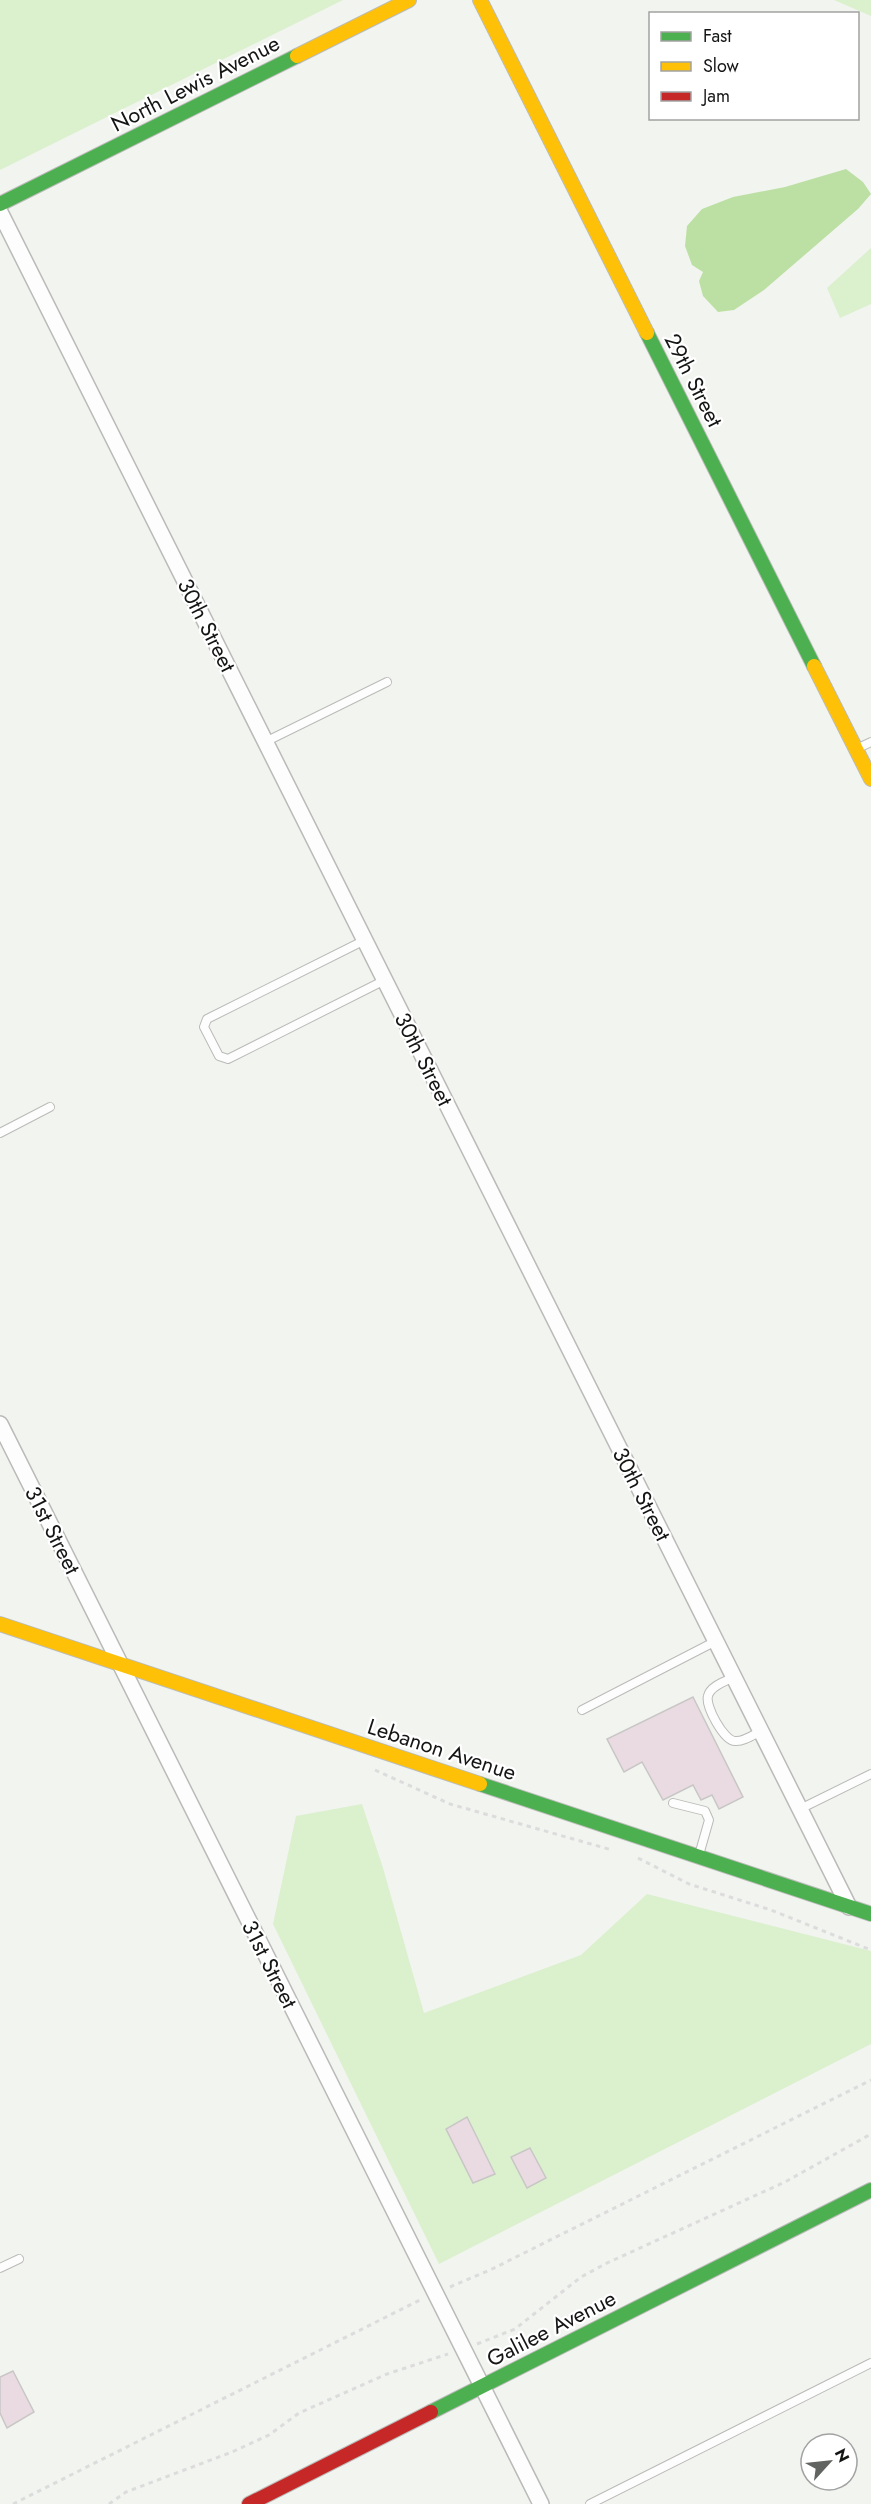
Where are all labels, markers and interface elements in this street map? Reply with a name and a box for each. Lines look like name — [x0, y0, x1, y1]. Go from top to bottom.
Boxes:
legend — [649, 12, 859, 120]
text: Fast — [703, 23, 732, 49]
street label: North Lewis Avenue — [105, 27, 285, 139]
text: Slow — [703, 53, 740, 79]
text: Jam — [701, 83, 730, 109]
street label: 29th Street — [657, 328, 732, 433]
street label: 30th Street — [170, 573, 245, 678]
street label: 30th Street — [387, 1007, 462, 1112]
street label: 30th Street — [605, 1442, 680, 1547]
street label: 31st Street — [17, 1480, 89, 1580]
street label: Lebanon Avenue — [364, 1710, 520, 1788]
street label: 31st Street — [234, 1914, 306, 2014]
street label: Galilee Avenue — [481, 2282, 621, 2374]
north arrow — [799, 2432, 859, 2492]
text: N — [829, 2445, 855, 2466]

